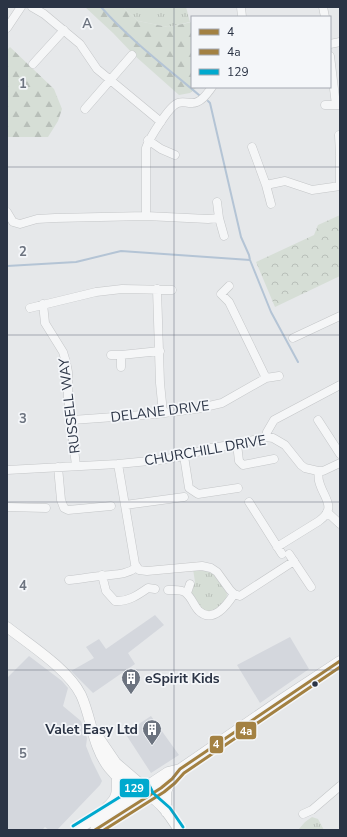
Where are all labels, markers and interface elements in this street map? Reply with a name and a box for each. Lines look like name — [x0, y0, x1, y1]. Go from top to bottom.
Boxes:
text: A — [82, 15, 92, 33]
legend — [191, 16, 331, 88]
text: 4 — [227, 24, 234, 40]
text: 4a — [227, 44, 241, 60]
text: 129 — [227, 64, 249, 80]
text: 1 — [19, 75, 27, 93]
text: 2 — [19, 243, 27, 261]
street label: RUSSELL WAY — [54, 356, 85, 455]
street label: DELANE DRIVE — [110, 396, 211, 427]
text: 3 — [19, 410, 27, 428]
street label: CHURCHILL DRIVE — [143, 430, 267, 471]
text: 4 — [19, 577, 27, 595]
building icon: eSpirit Kids — [120, 667, 142, 695]
place label: eSpirit Kids — [145, 669, 220, 688]
unlabelled marker — [310, 679, 320, 689]
building icon: Valet Easy Ltd — [141, 718, 163, 746]
place label: Valet Easy Ltd — [44, 720, 138, 739]
line badge: 4a — [235, 721, 257, 740]
text: 4a — [240, 724, 252, 739]
line badge: 4 — [209, 735, 224, 754]
text: 4 — [213, 737, 220, 752]
text: 5 — [19, 745, 27, 763]
line badge: 129 — [119, 778, 150, 798]
text: 129 — [124, 781, 144, 796]

